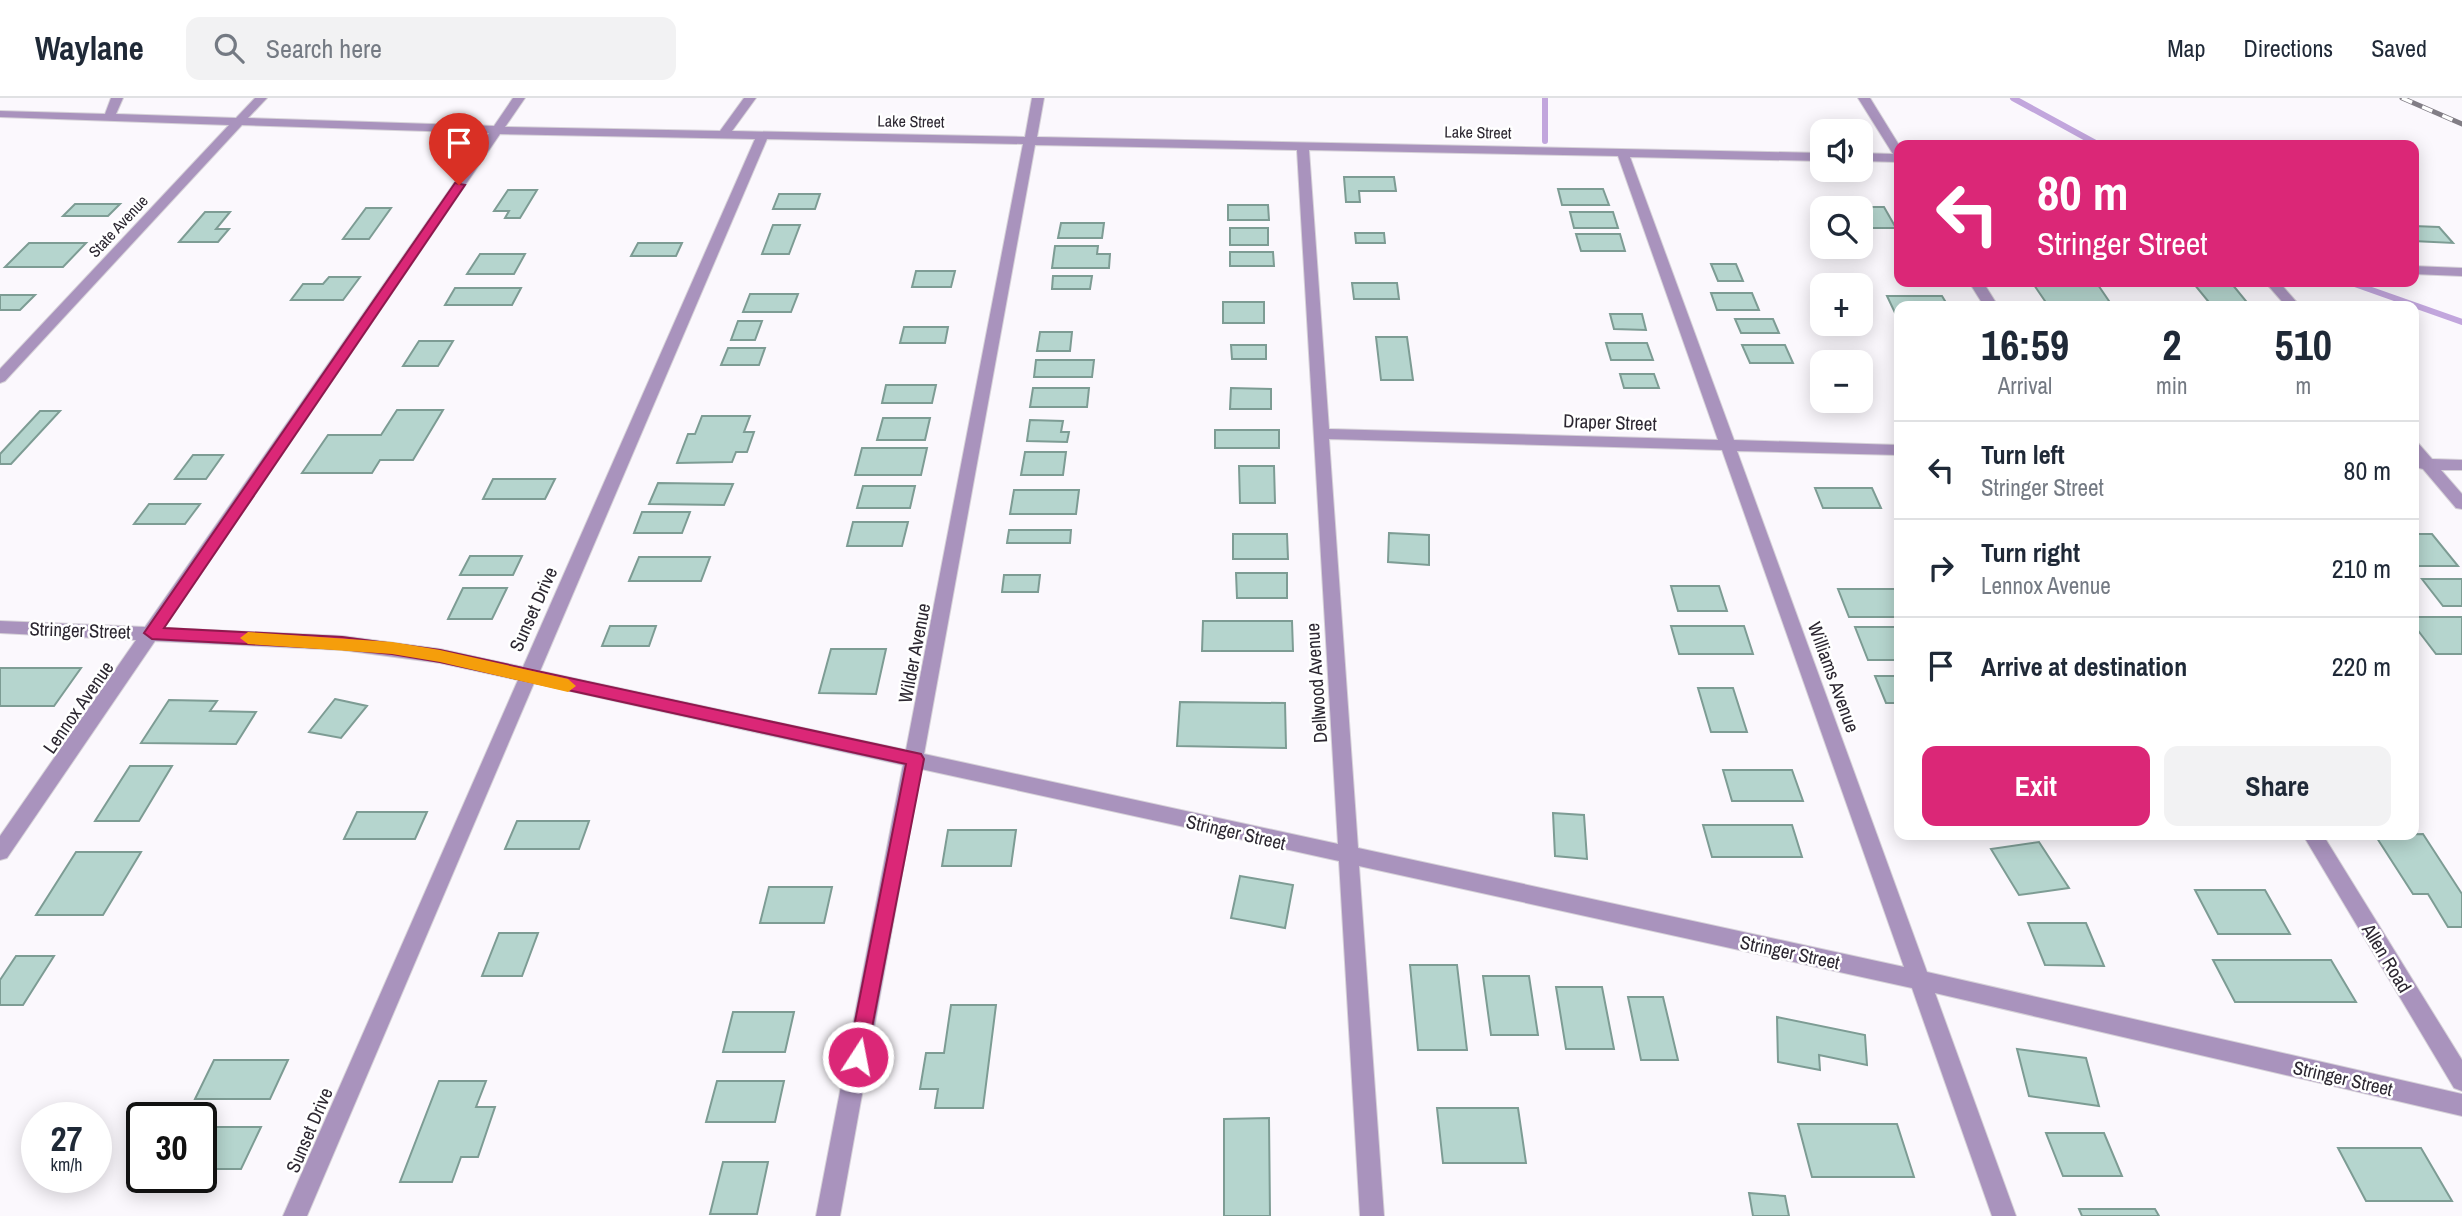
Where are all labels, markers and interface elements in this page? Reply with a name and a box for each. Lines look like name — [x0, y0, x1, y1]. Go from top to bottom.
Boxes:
search box — [186, 17, 676, 80]
text: Waylane — [35, 26, 144, 70]
icon: search — [210, 29, 248, 67]
text: Search here — [266, 31, 382, 66]
text: Map — [2167, 32, 2205, 64]
text: Directions — [2243, 32, 2333, 64]
text: Saved — [2371, 32, 2427, 64]
street label: Lake Street — [877, 109, 945, 133]
pin — [429, 113, 489, 185]
map controls — [1810, 119, 1873, 413]
button: sound — [1810, 119, 1873, 182]
street label: Lake Street — [1444, 120, 1512, 144]
icon: arrive — [440, 124, 478, 162]
text: 80 m — [2037, 159, 2129, 225]
icon: left — [1922, 168, 2013, 259]
street label: State Avenue — [83, 190, 153, 262]
button: search — [1810, 196, 1873, 259]
text: Stringer Street — [2037, 222, 2208, 265]
button: + — [1810, 273, 1873, 336]
text: 16:59 — [1981, 317, 2069, 373]
text: 2 — [2162, 317, 2181, 373]
text: 510 — [2275, 317, 2332, 373]
button: − — [1810, 350, 1873, 413]
text: Arrival — [1998, 370, 2052, 401]
text: min — [2156, 370, 2188, 401]
text: m — [2295, 370, 2311, 401]
street label: Draper Street — [1563, 407, 1658, 437]
text: Turn left — [1981, 437, 2065, 472]
icon: left — [1922, 451, 1960, 489]
text: 80 m — [2344, 453, 2391, 488]
text: Stringer Street — [1981, 472, 2104, 503]
text: Turn right — [1981, 535, 2080, 570]
icon: right — [1922, 549, 1960, 587]
text: 210 m — [2332, 551, 2391, 586]
street label: Sunset Drive — [503, 563, 563, 655]
text: Lennox Avenue — [1981, 570, 2111, 601]
street label: Wilder Avenue — [892, 601, 936, 705]
street label: Stringer Street — [29, 615, 132, 645]
street label: Williams Avenue — [1802, 618, 1866, 736]
street label: Dellwood Avenue — [1299, 622, 1333, 744]
icon: arrive — [1922, 647, 1960, 685]
text: Arrive at destination — [1981, 649, 2187, 684]
text: 220 m — [2332, 649, 2391, 684]
street label: Lennox Avenue — [37, 656, 119, 758]
button: Exit — [1922, 746, 2150, 826]
button: Share — [2164, 746, 2391, 826]
street label: Stringer Street — [1184, 808, 1289, 856]
street label: Allen Road — [2356, 918, 2418, 997]
street label: Stringer Street — [1738, 929, 1843, 975]
position arrow — [821, 1020, 895, 1094]
street label: Stringer Street — [2291, 1054, 2396, 1102]
street label: Sunset Drive — [279, 1083, 339, 1177]
speed limit sign: 30 — [126, 1102, 217, 1193]
text: 27 — [51, 1115, 82, 1162]
text: km/h — [51, 1152, 83, 1177]

